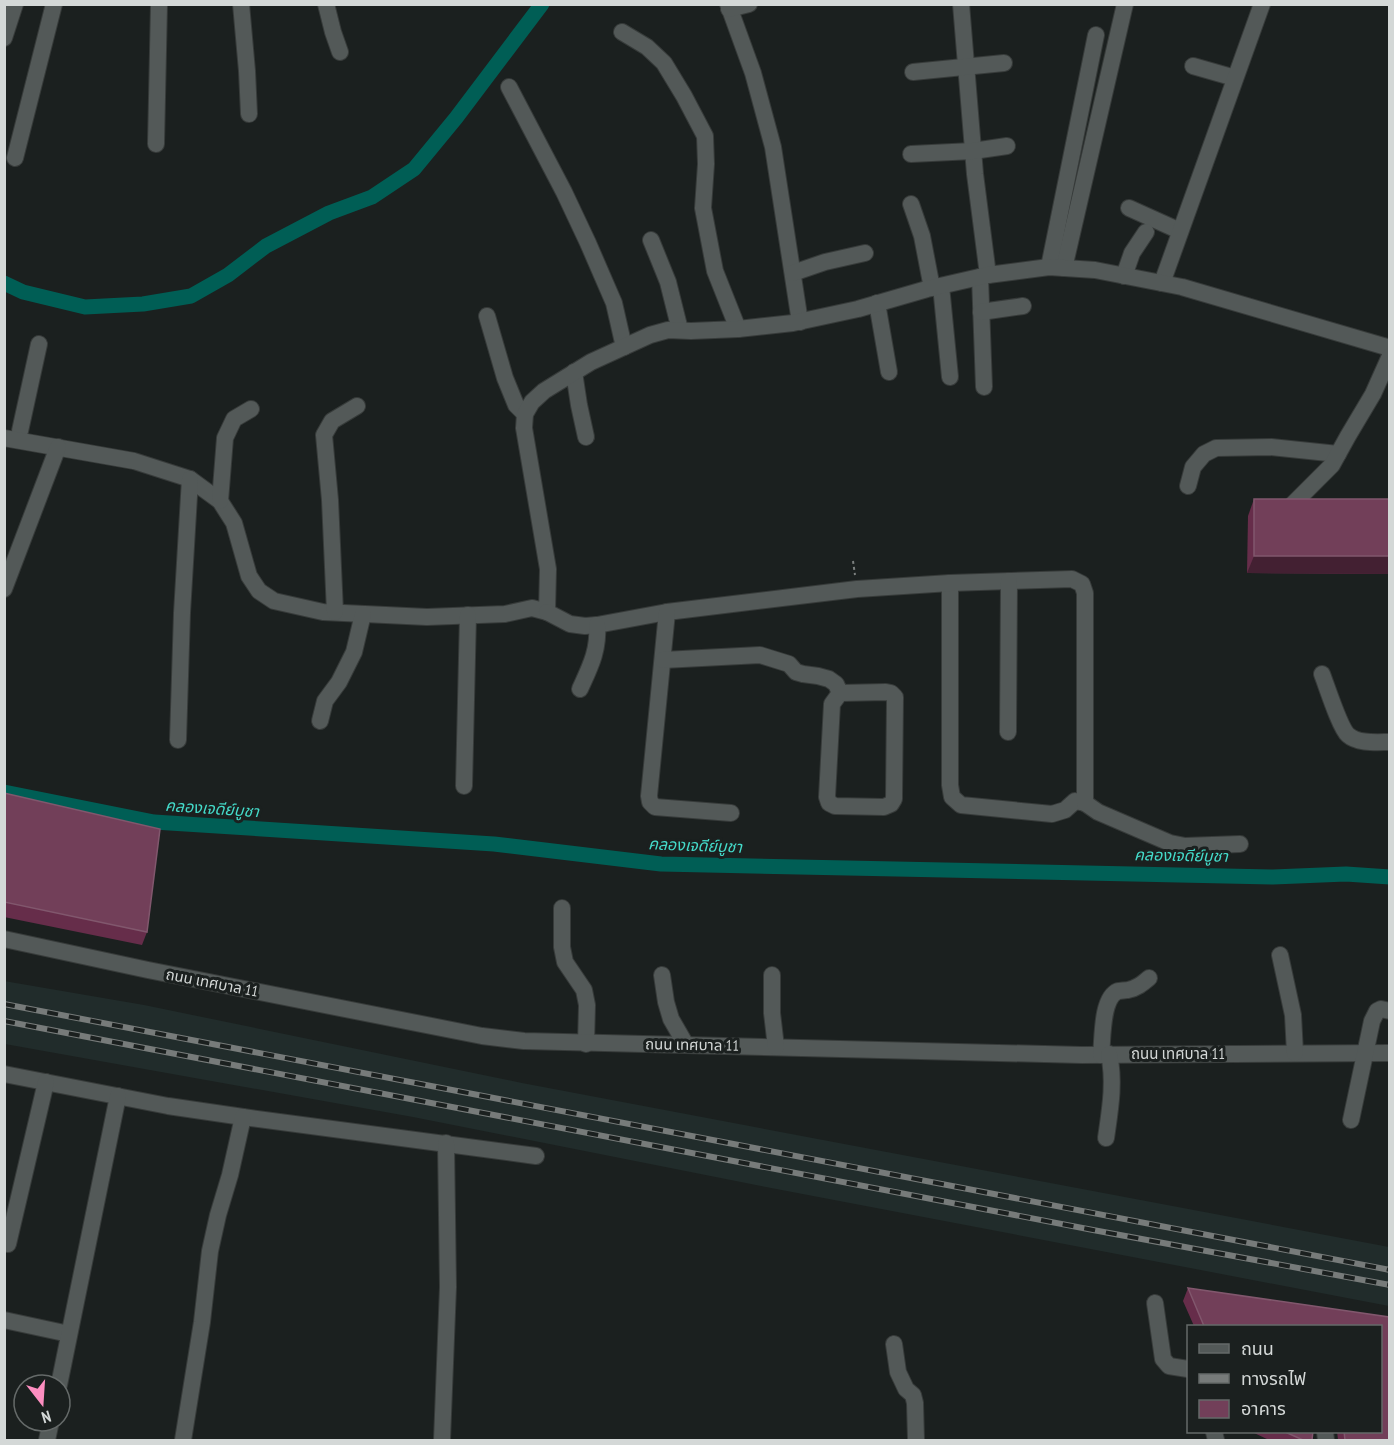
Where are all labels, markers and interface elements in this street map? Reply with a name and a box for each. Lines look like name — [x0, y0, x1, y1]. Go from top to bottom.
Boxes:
water label: คลองเจดีย์บูชา — [164, 795, 261, 822]
water label: คลองเจดีย์บูชา — [648, 833, 744, 858]
water label: คลองเจดีย์บูชา — [1134, 844, 1230, 867]
street label: ถนน เทศบาล 11 — [164, 964, 260, 1001]
street label: ถนน เทศบาล 11 — [645, 1034, 739, 1055]
street label: ถนน เทศบาล 11 — [1131, 1044, 1225, 1063]
legend — [1187, 1325, 1382, 1433]
text: ถนน — [1241, 1337, 1274, 1360]
text: ทางรถไฟ — [1241, 1367, 1306, 1390]
north arrow — [12, 1373, 72, 1433]
text: อาคาร — [1241, 1397, 1286, 1420]
text: N — [39, 1407, 53, 1428]

